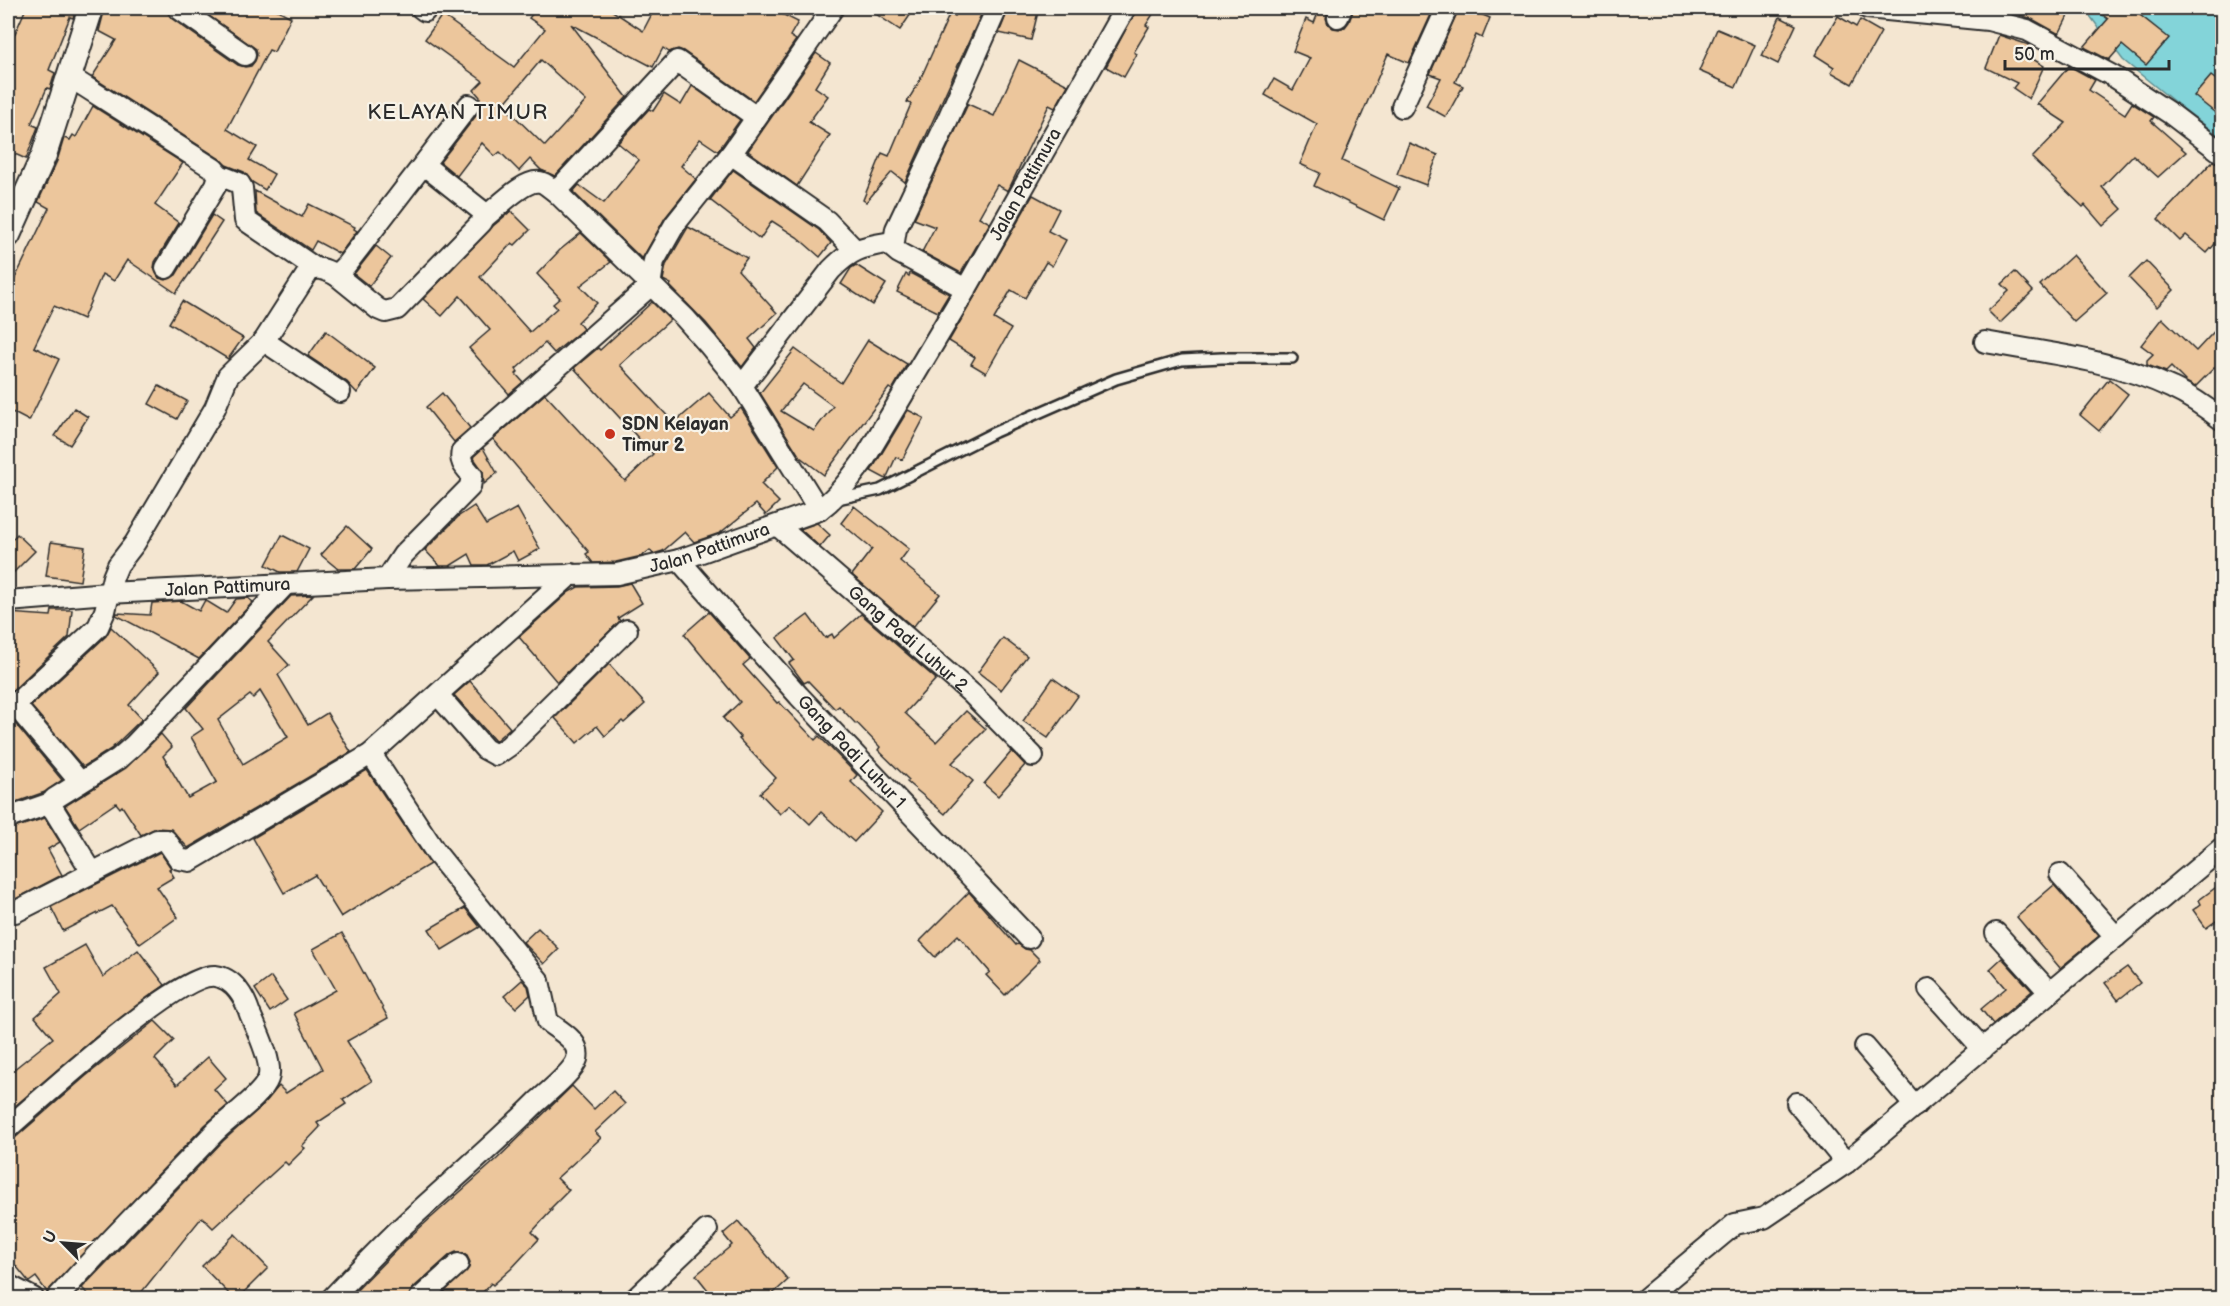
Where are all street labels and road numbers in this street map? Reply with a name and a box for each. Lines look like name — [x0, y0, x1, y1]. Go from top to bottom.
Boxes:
street label: Jalan Pattimura — [986, 125, 1066, 244]
street label: Jalan Pattimura — [647, 518, 773, 577]
street label: Jalan Pattimura — [164, 574, 291, 601]
street label: Gang Padi Luhur 2 — [843, 581, 972, 697]
street label: Gang Padi Luhur 1 — [793, 691, 910, 813]

